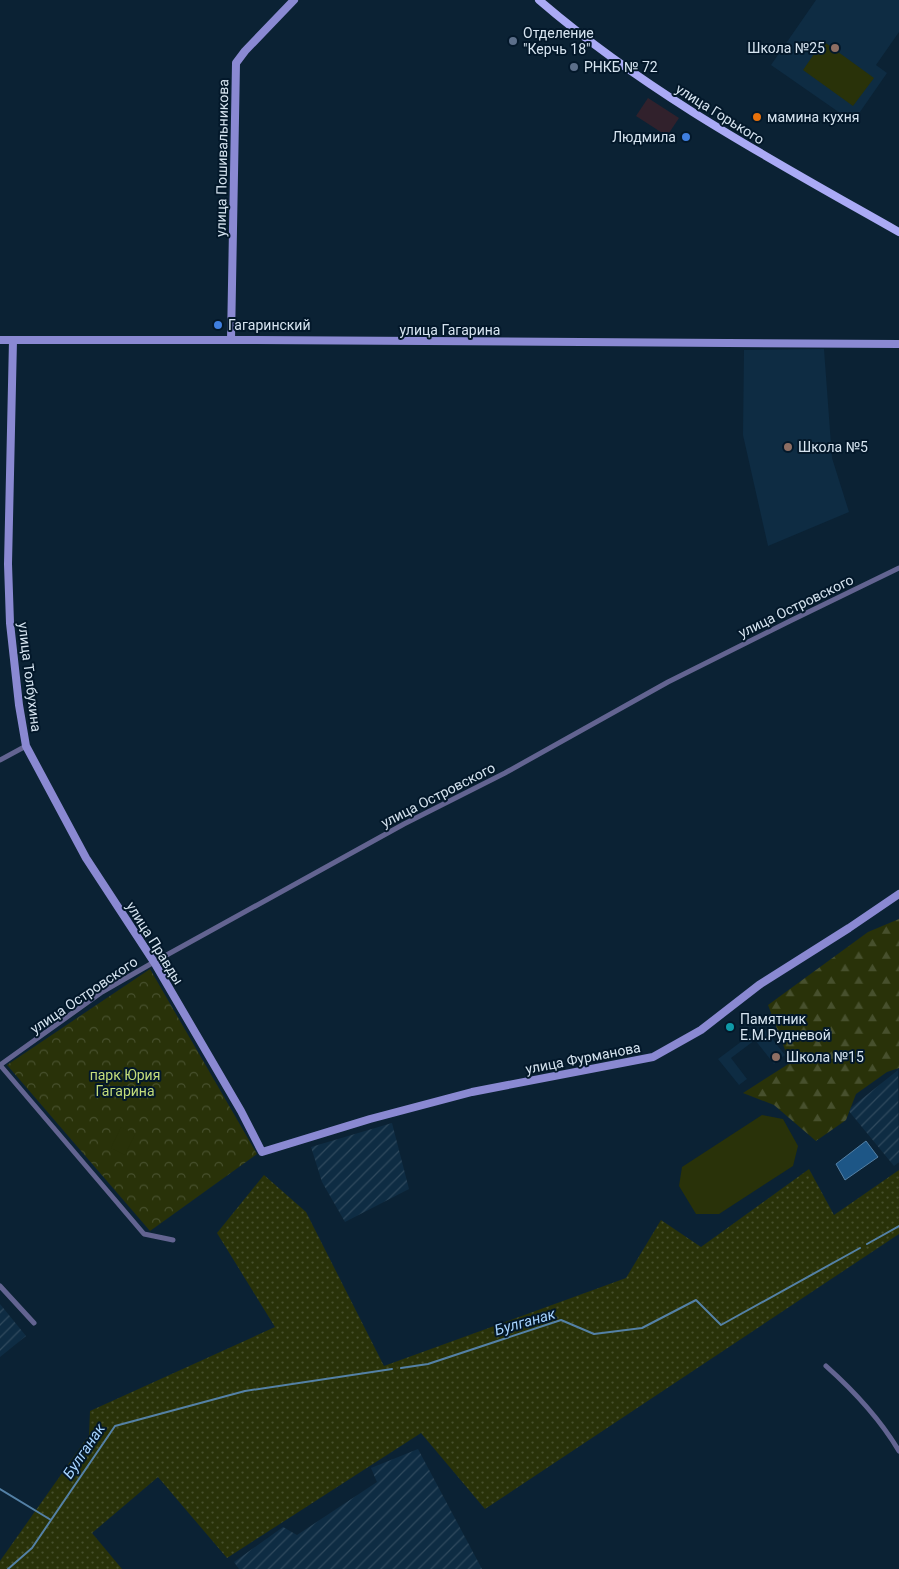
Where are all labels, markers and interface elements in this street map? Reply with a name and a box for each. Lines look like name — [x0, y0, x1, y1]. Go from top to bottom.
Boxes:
place label: Отделение "Керчь 18" — [523, 25, 594, 57]
marker: Отделение "Керчь 18" — [507, 35, 519, 47]
place label: Школа №25 — [747, 40, 825, 56]
marker: Школа №25 — [829, 42, 841, 54]
place label: РНКБ № 72 — [584, 59, 658, 75]
marker: РНКБ № 72 — [568, 61, 580, 73]
street label: улица Пошивальникова — [213, 79, 231, 237]
street label: улица Горького — [673, 80, 767, 148]
place label: мамина кухня — [767, 109, 860, 125]
marker: мамина кухня — [751, 111, 763, 123]
place label: Людмила — [612, 129, 676, 145]
marker: Людмила — [680, 131, 692, 143]
place label: Гагаринский — [228, 317, 311, 333]
marker: Гагаринский — [212, 319, 224, 331]
street label: улица Гагарина — [400, 322, 500, 338]
place label: Школа №5 — [798, 439, 868, 455]
marker: Школа №5 — [782, 441, 794, 453]
street label: улица Островского — [736, 571, 856, 641]
street label: улица Толбухина — [15, 621, 45, 733]
street label: улица Островского — [378, 759, 498, 831]
street label: улица Правды — [123, 899, 187, 987]
street label: улица Островского — [27, 953, 141, 1037]
place label: Памятник Е.М.Рудневой — [740, 1011, 831, 1043]
marker: Памятник Е.М.Рудневой — [724, 1021, 736, 1033]
street label: улица Фурманова — [524, 1039, 642, 1077]
place label: Школа №15 — [786, 1049, 864, 1065]
marker: Школа №15 — [770, 1051, 782, 1063]
park label: парк Юрия Гагарина — [90, 1067, 160, 1099]
water label: Булганак — [493, 1304, 559, 1339]
water label: Булганак — [59, 1419, 110, 1482]

